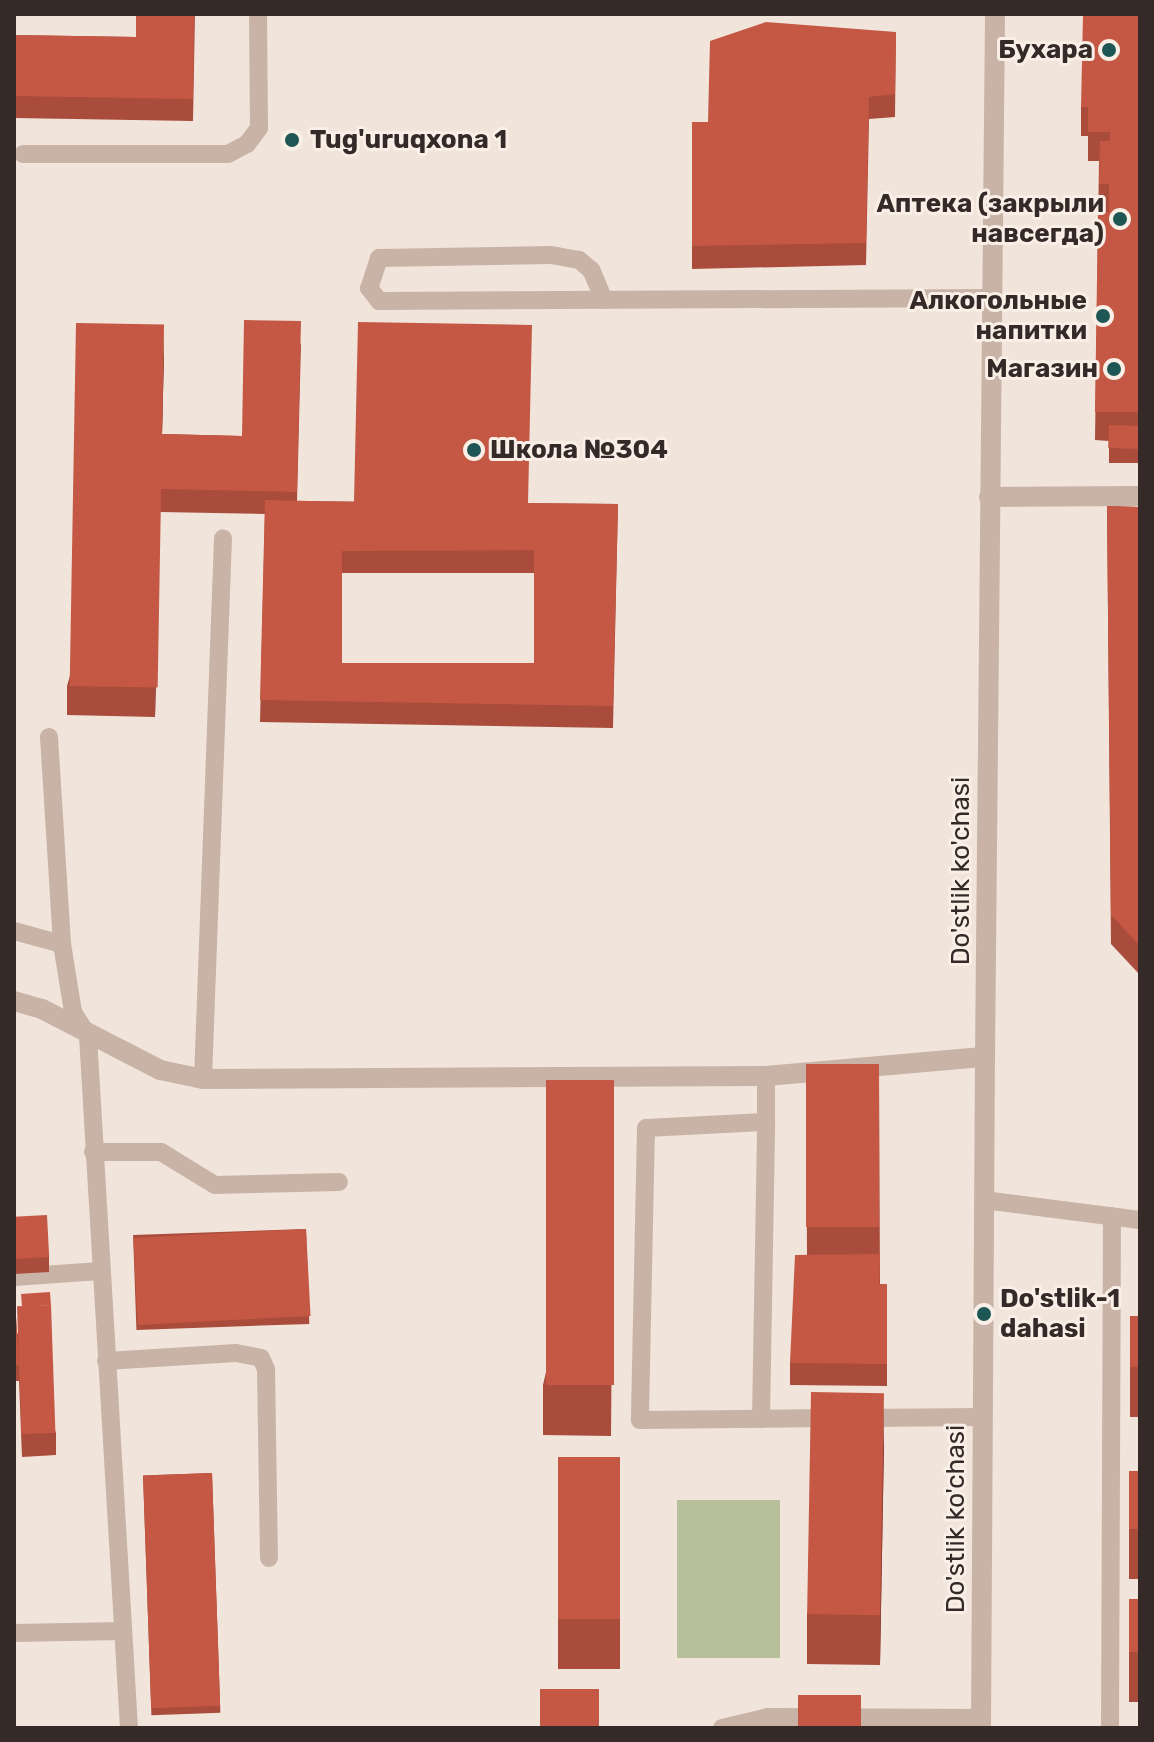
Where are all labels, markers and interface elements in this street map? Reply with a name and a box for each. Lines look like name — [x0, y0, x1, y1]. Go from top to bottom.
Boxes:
place label: Бухара — [998, 34, 1093, 66]
marker: Бухара — [1100, 41, 1118, 59]
place label: Tug'uruqxona 1 — [310, 124, 507, 156]
marker: Tug'uruqxona 1 — [281, 129, 303, 151]
place label: Аптека (закрыли навсегда) — [876, 188, 1104, 250]
marker: Аптека (закрыли навсегда) — [1111, 210, 1129, 228]
place label: Алкогольные напитки — [909, 285, 1087, 346]
marker: Алкогольные напитки — [1094, 307, 1112, 325]
place label: Магазин — [986, 353, 1098, 385]
marker: Магазин — [1105, 360, 1123, 378]
place label: Школа №304 — [490, 434, 668, 466]
marker: Школа №304 — [465, 441, 483, 459]
street label: Do'stlik ko'chasi — [945, 777, 977, 965]
place label: Do'stlik-1 dahasi — [1000, 1283, 1120, 1344]
marker: Do'stlik-1 dahasi — [975, 1305, 993, 1323]
street label: Do'stlik ko'chasi — [940, 1425, 972, 1613]

